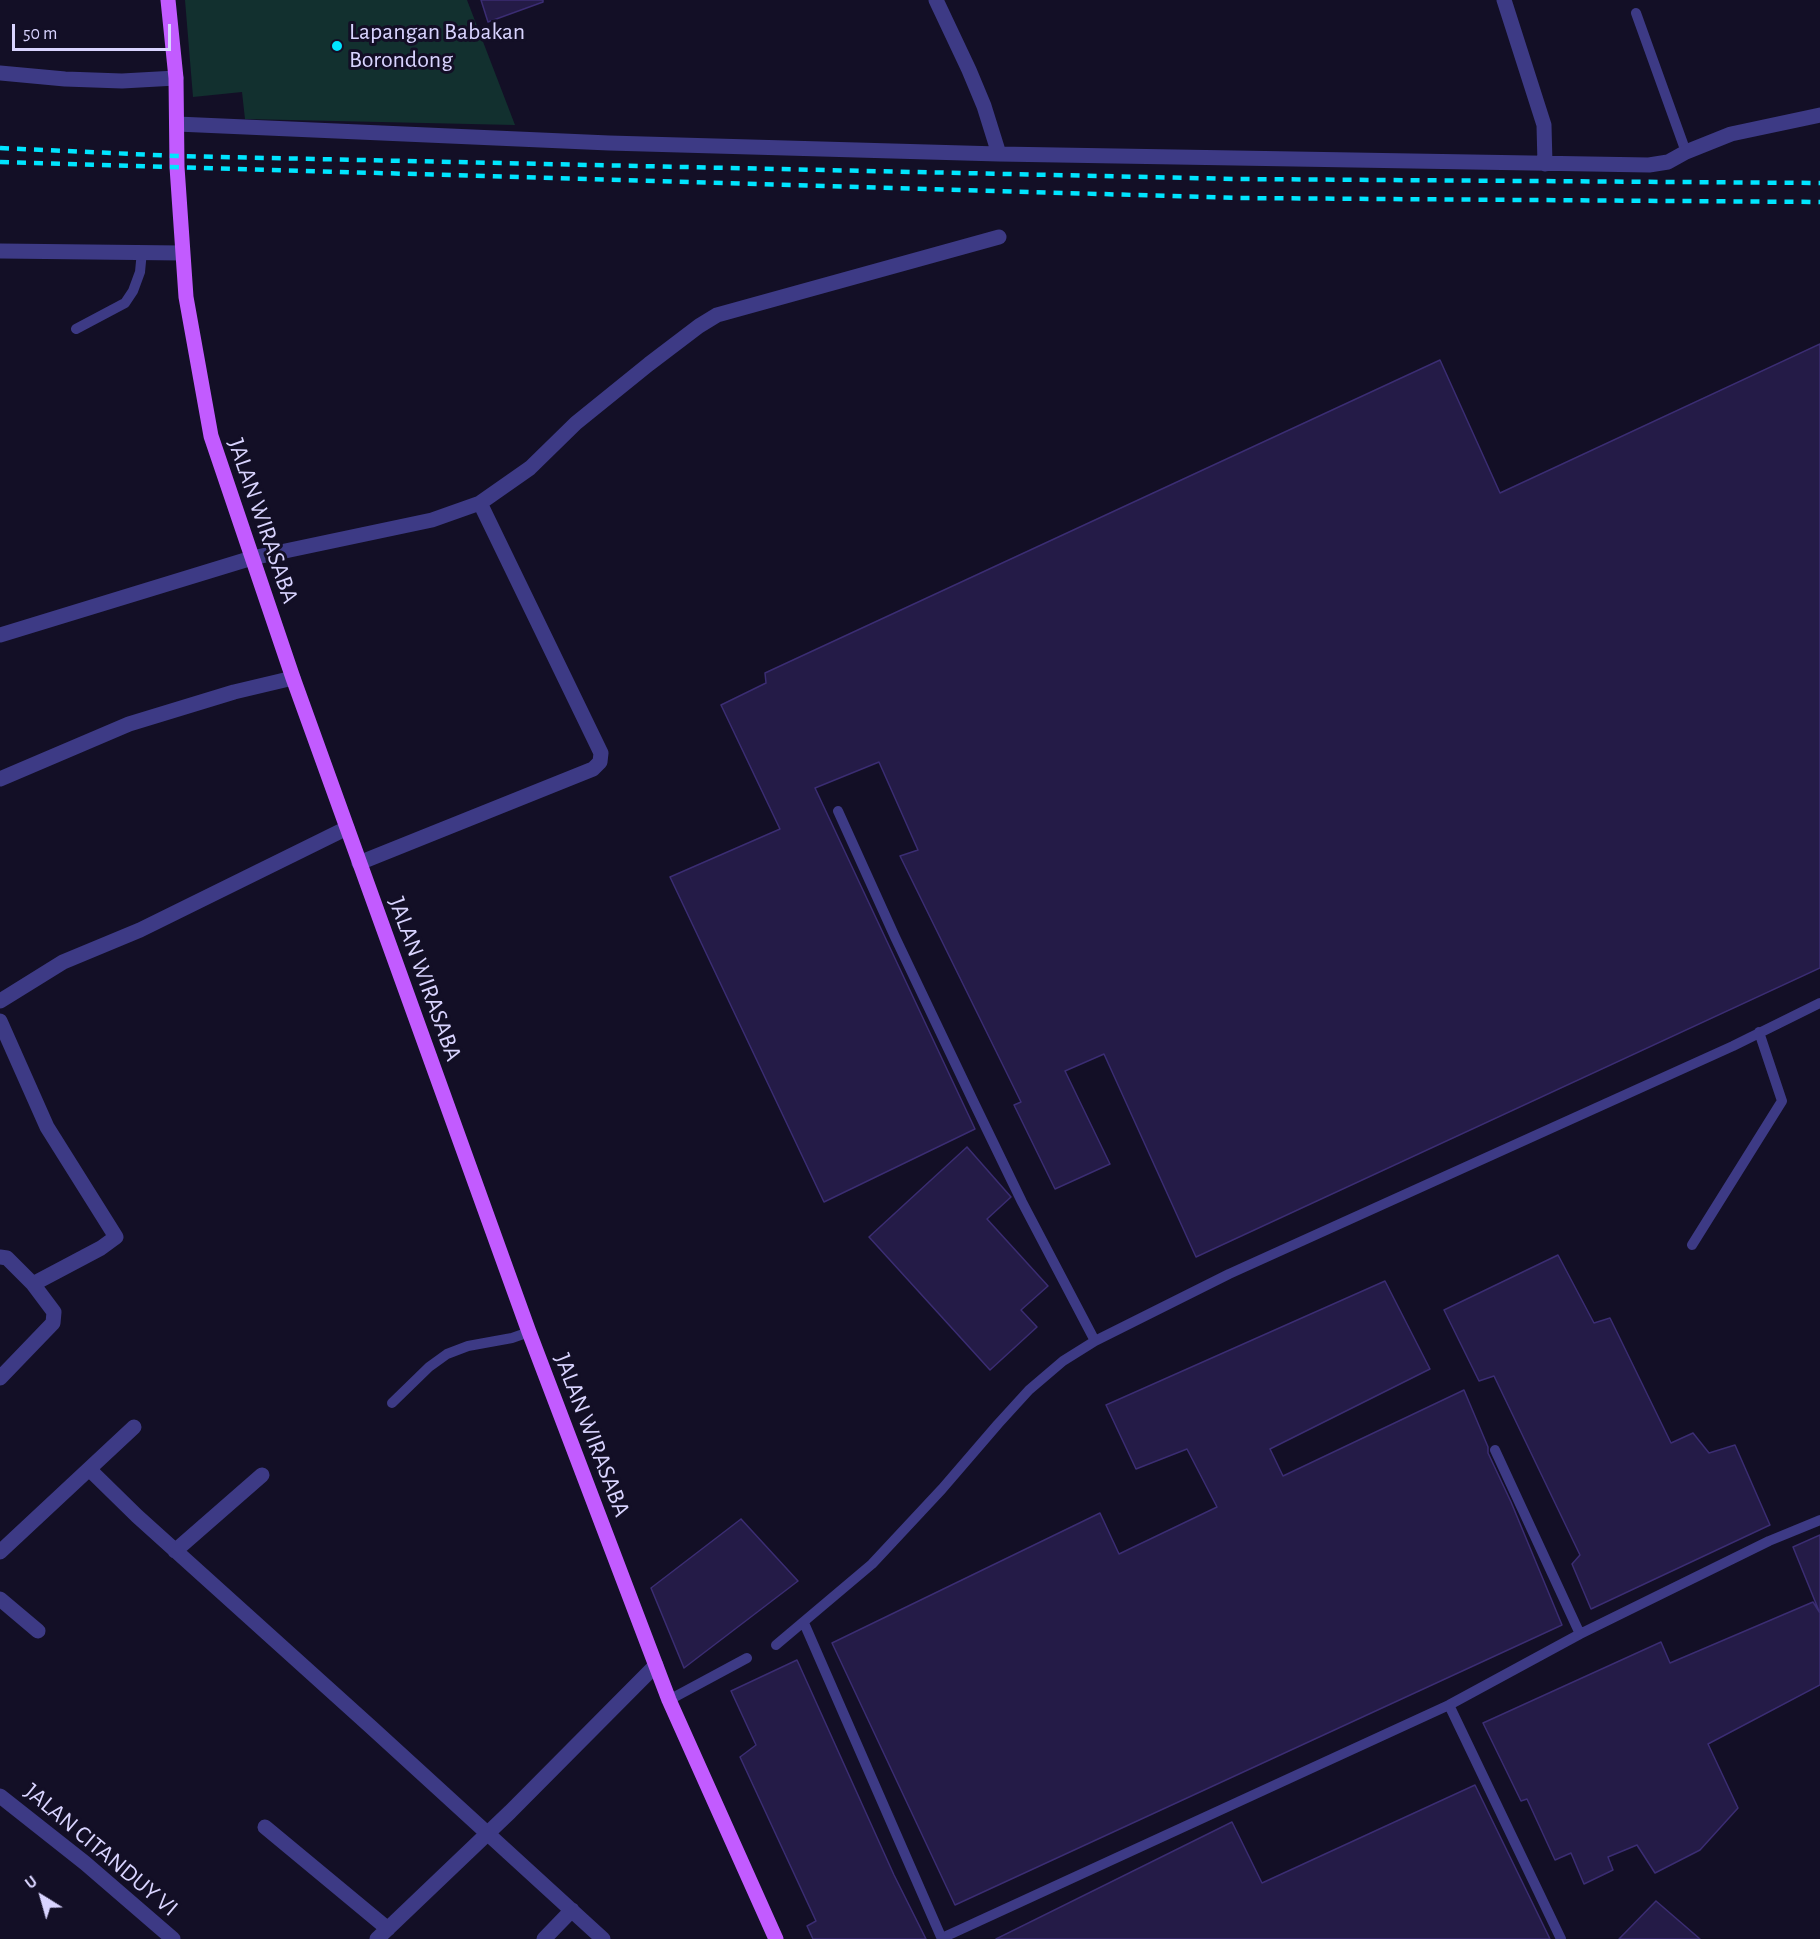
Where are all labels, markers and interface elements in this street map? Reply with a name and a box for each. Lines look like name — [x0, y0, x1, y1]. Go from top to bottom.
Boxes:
scale bar — [15, 12, 174, 50]
place label: Lapangan Babakan Borondong — [349, 18, 525, 74]
text: 50 m — [23, 25, 57, 43]
marker: Lapangan Babakan Borondong — [330, 39, 344, 53]
street label: JALAN WIRASABA — [221, 435, 305, 607]
street label: JALAN WIRASABA — [382, 893, 468, 1065]
street label: JALAN WIRASABA — [548, 1349, 636, 1521]
street label: JALAN CITANDUY VI — [18, 1777, 184, 1923]
north arrow — [12, 1867, 72, 1927]

